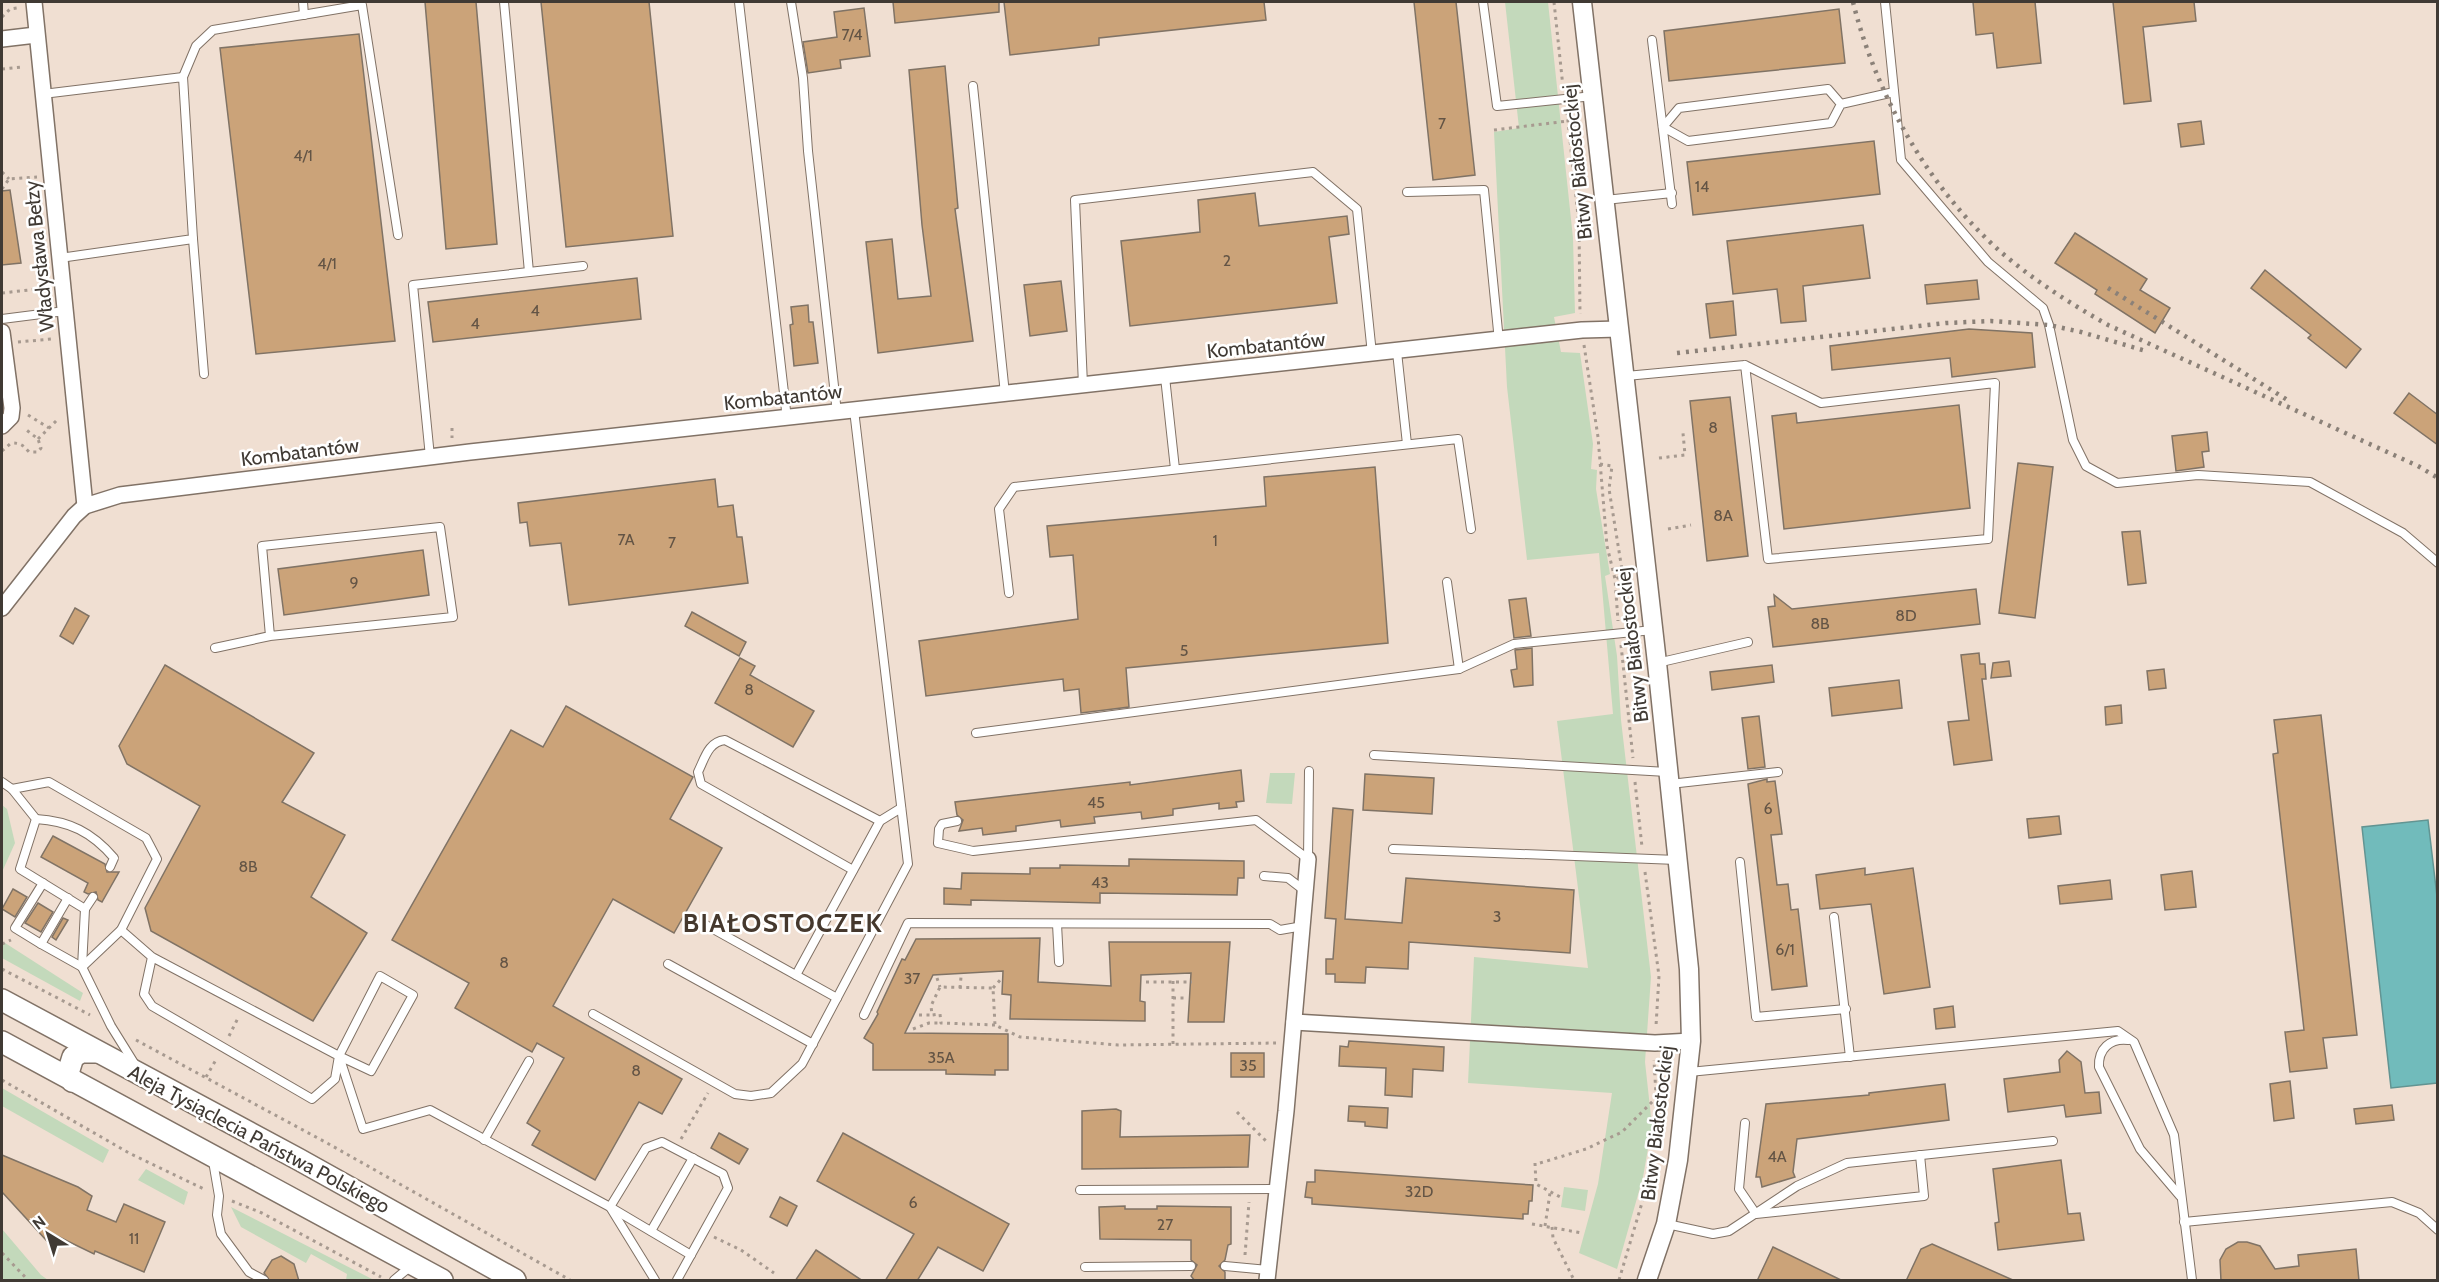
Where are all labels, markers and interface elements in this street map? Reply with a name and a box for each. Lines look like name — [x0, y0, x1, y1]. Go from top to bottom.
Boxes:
house number: 7/4 — [842, 25, 862, 44]
street label: Bitwy Białostockiej — [1557, 83, 1597, 241]
house number: 7 — [1438, 114, 1446, 133]
house number: 4/1 — [293, 146, 313, 165]
house number: 14 — [1695, 177, 1709, 196]
street label: Władysława Bełzy — [19, 179, 59, 333]
house number: 2 — [1223, 251, 1231, 270]
house number: 4/1 — [317, 254, 337, 273]
house number: 4 — [530, 301, 540, 320]
house number: 4 — [470, 314, 480, 333]
street label: Kombatantów — [1206, 327, 1327, 363]
street label: Kombatantów — [723, 379, 844, 415]
house number: 8 — [1708, 418, 1718, 437]
street label: Kombatantów — [239, 433, 361, 471]
house number: 8A — [1713, 506, 1733, 525]
house number: 7A — [617, 530, 635, 549]
house number: 1 — [1212, 531, 1218, 550]
house number: 7 — [668, 533, 676, 552]
street label: Bitwy Białostockiej — [1611, 566, 1653, 724]
house number: 9 — [349, 573, 359, 592]
house number: 8D — [1895, 606, 1917, 625]
house number: 8B — [1810, 614, 1830, 633]
house number: 5 — [1180, 641, 1188, 660]
house number: 8 — [744, 680, 754, 699]
house number: 45 — [1087, 793, 1105, 812]
house number: 6 — [1763, 799, 1773, 818]
house number: 8B — [238, 857, 258, 876]
house number: 43 — [1091, 873, 1109, 892]
district label: BIAŁOSTOCZEK — [683, 907, 883, 939]
house number: 3 — [1493, 907, 1501, 926]
house number: 6/1 — [1775, 940, 1795, 959]
house number: 8 — [499, 953, 509, 972]
house number: 37 — [904, 969, 920, 988]
street label: Bitwy Białostockiej — [1636, 1044, 1678, 1202]
house number: 35A — [927, 1048, 955, 1067]
house number: 35 — [1239, 1056, 1257, 1075]
street label: Aleja Tysiąclecia Państwa Polskiego — [124, 1060, 394, 1218]
house number: 8 — [631, 1061, 641, 1080]
house number: 4A — [1767, 1147, 1787, 1166]
house number: 32D — [1405, 1182, 1433, 1201]
house number: 6 — [908, 1193, 918, 1212]
north arrow — [18, 1204, 78, 1264]
text: N — [29, 1212, 49, 1234]
house number: 27 — [1157, 1215, 1173, 1234]
house number: 11 — [129, 1229, 139, 1248]

